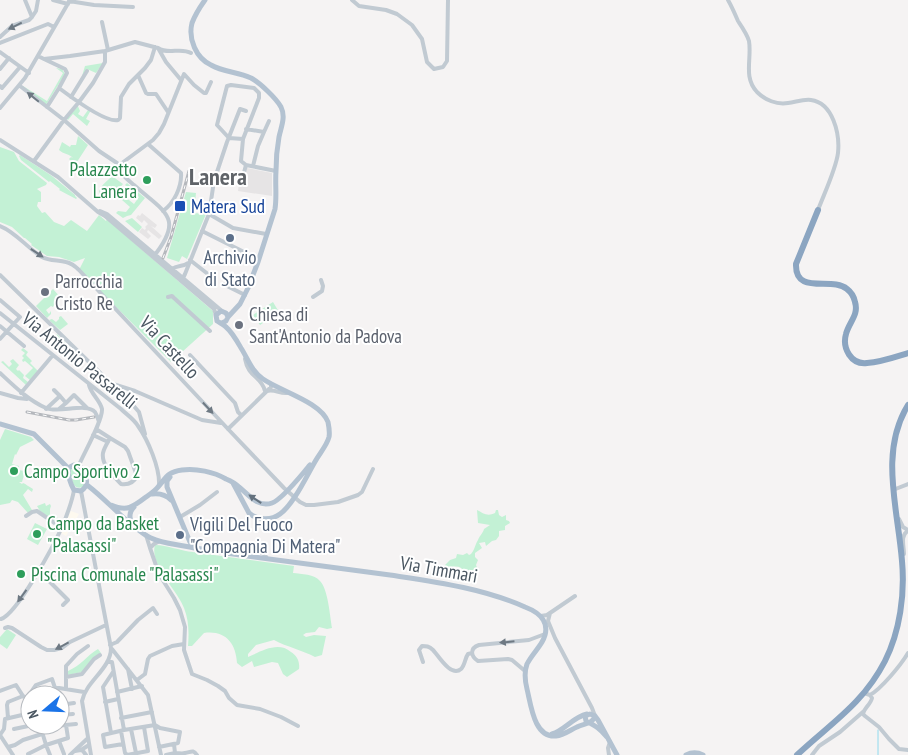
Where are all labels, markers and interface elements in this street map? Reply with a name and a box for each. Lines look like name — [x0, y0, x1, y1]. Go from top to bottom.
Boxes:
one-way arrow — [8, 22, 23, 30]
one-way arrow — [27, 91, 40, 102]
place label: Palazzetto Lanera — [70, 157, 137, 203]
district label: Lanera — [189, 161, 247, 192]
marker: Palazzetto Lanera — [141, 174, 153, 186]
place label: Matera Sud — [191, 194, 265, 218]
marker: Matera Sud — [173, 199, 187, 213]
marker: Archivio di Stato — [224, 232, 236, 244]
place label: Archivio di Stato — [203, 245, 257, 291]
one-way arrow — [31, 248, 44, 258]
place label: Parrocchia Cristo Re — [55, 269, 123, 315]
marker: Parrocchia Cristo Re — [39, 286, 51, 298]
place label: Chiesa di Sant'Antonio da Padova — [249, 302, 402, 348]
street label: Via Antonio Passarelli — [17, 306, 143, 414]
street label: Via Castello — [134, 310, 205, 383]
marker: Chiesa di Sant'Antonio da Padova — [233, 319, 245, 331]
one-way arrow — [202, 401, 214, 413]
place label: Campo Sportivo 2 — [24, 459, 141, 483]
marker: Campo Sportivo 2 — [8, 465, 20, 477]
one-way arrow — [248, 494, 261, 504]
place label: Campo da Basket "Palasassi" — [47, 511, 160, 557]
place label: Vigili Del Fuoco "Compagnia Di Matera" — [189, 512, 341, 558]
marker: Campo da Basket "Palasassi" — [31, 528, 43, 540]
marker: Vigili Del Fuoco "Compagnia Di Matera" — [174, 529, 186, 541]
street label: Via Timmari — [397, 550, 480, 588]
place label: Piscina Comunale "Palasassi" — [31, 562, 219, 586]
marker: Piscina Comunale "Palasassi" — [15, 568, 27, 580]
one-way arrow — [17, 589, 28, 602]
one-way arrow — [499, 638, 515, 646]
one-way arrow — [55, 642, 70, 650]
north arrow — [20, 685, 70, 735]
text: N — [23, 708, 42, 721]

